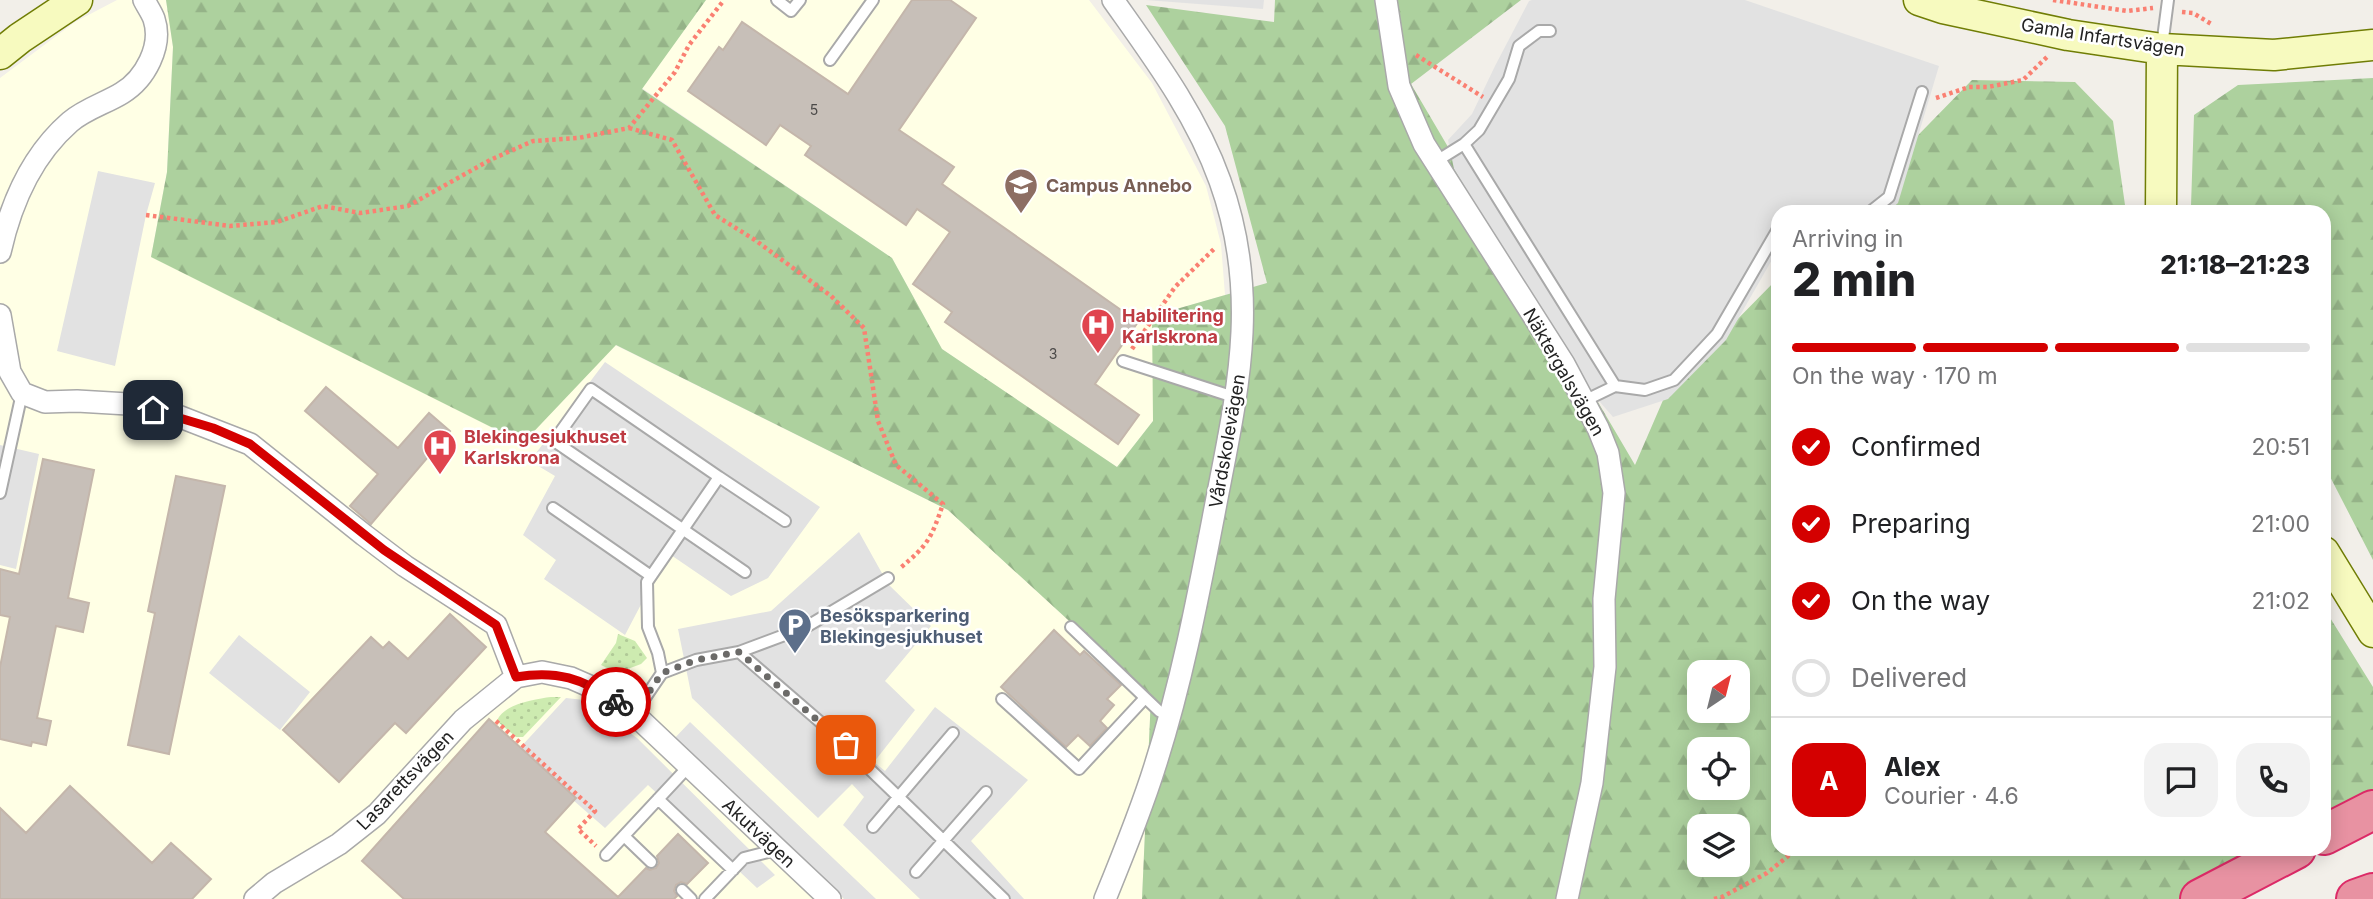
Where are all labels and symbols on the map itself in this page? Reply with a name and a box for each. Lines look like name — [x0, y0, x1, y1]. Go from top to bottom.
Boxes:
street label: Gamla Infartsvägen — [2020, 14, 2186, 60]
house number: 5 — [810, 101, 818, 118]
school or university icon: Campus Annebo — [1002, 166, 1040, 215]
place label: Campus Annebo — [1046, 175, 1192, 196]
place label: Habilitering Karlskrona — [1122, 305, 1224, 347]
street label: Näktergalsvägen — [1519, 305, 1609, 439]
hospital icon: Habilitering Karlskrona — [1079, 306, 1117, 355]
house number: 3 — [1049, 345, 1057, 362]
street label: Vårdskolevägen — [1205, 372, 1249, 510]
pin — [123, 380, 183, 440]
place label: Blekingesjukhuset Karlskrona — [464, 426, 627, 468]
hospital icon: Blekingesjukhuset Karlskrona — [421, 427, 459, 476]
place label: Besöksparkering Blekingesjukhuset — [820, 605, 983, 647]
parking icon: Besöksparkering Blekingesjukhuset — [776, 606, 814, 655]
north arrow — [1687, 660, 1750, 723]
courier — [581, 667, 651, 737]
pin — [816, 715, 876, 775]
street label: Lasarettsvägen — [352, 726, 458, 834]
street label: Akutvägen — [718, 794, 800, 872]

